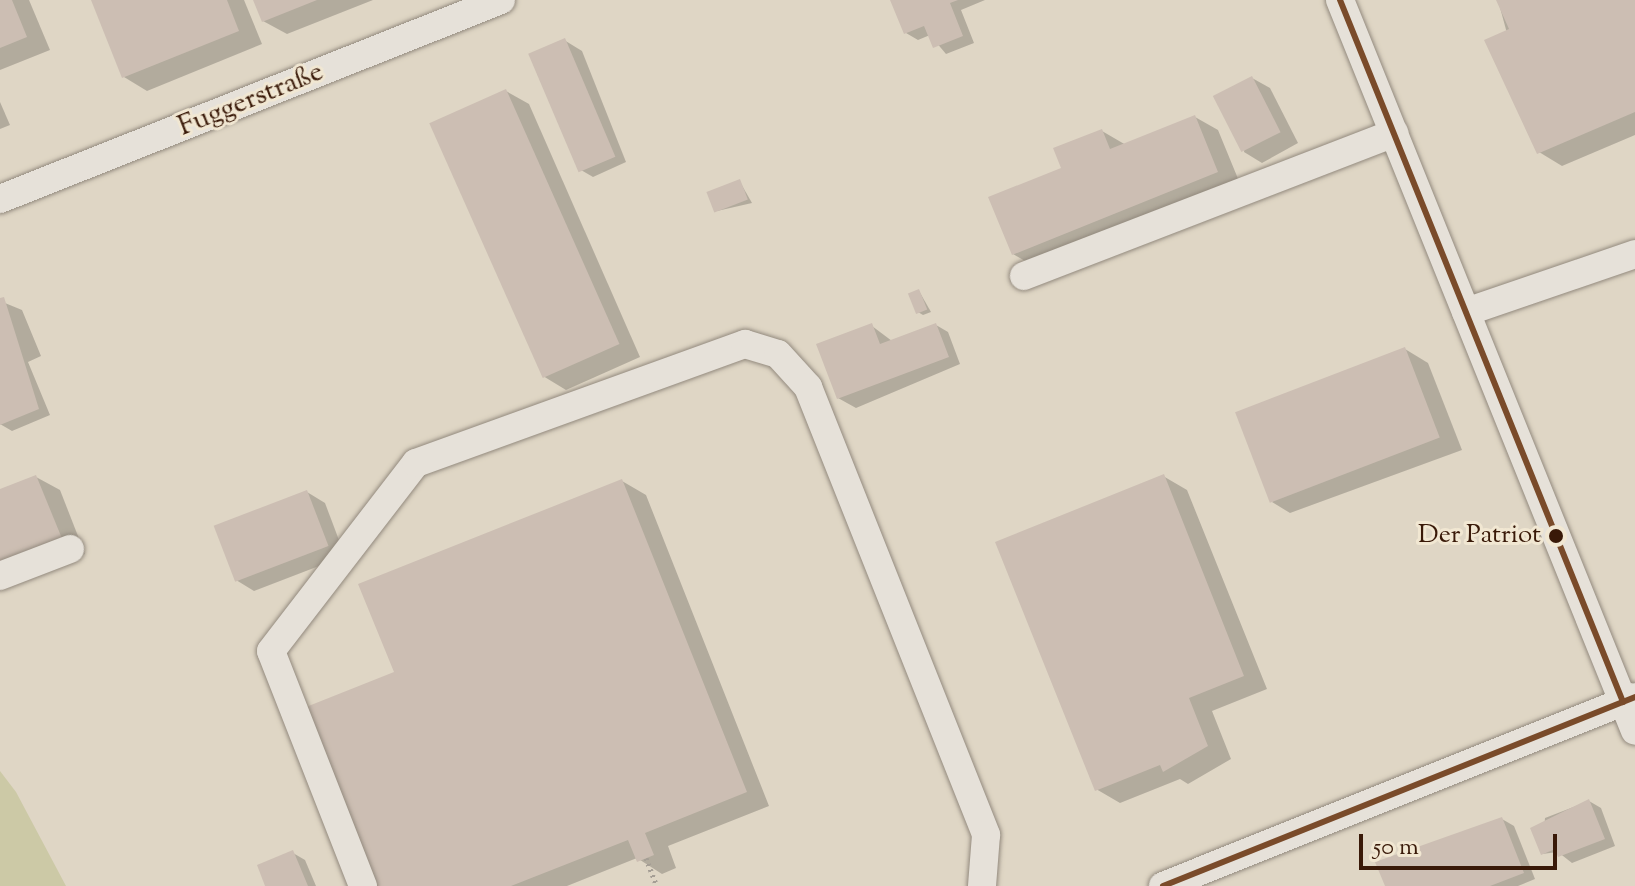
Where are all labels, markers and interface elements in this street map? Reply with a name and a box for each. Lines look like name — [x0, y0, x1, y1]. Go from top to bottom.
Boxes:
street label: Fuggerstraße — [173, 56, 329, 144]
place label: Der Patriot — [1418, 520, 1541, 552]
marker: Der Patriot — [1548, 528, 1564, 544]
scale bar — [1363, 818, 1561, 868]
text: 50 m — [1373, 831, 1419, 865]

